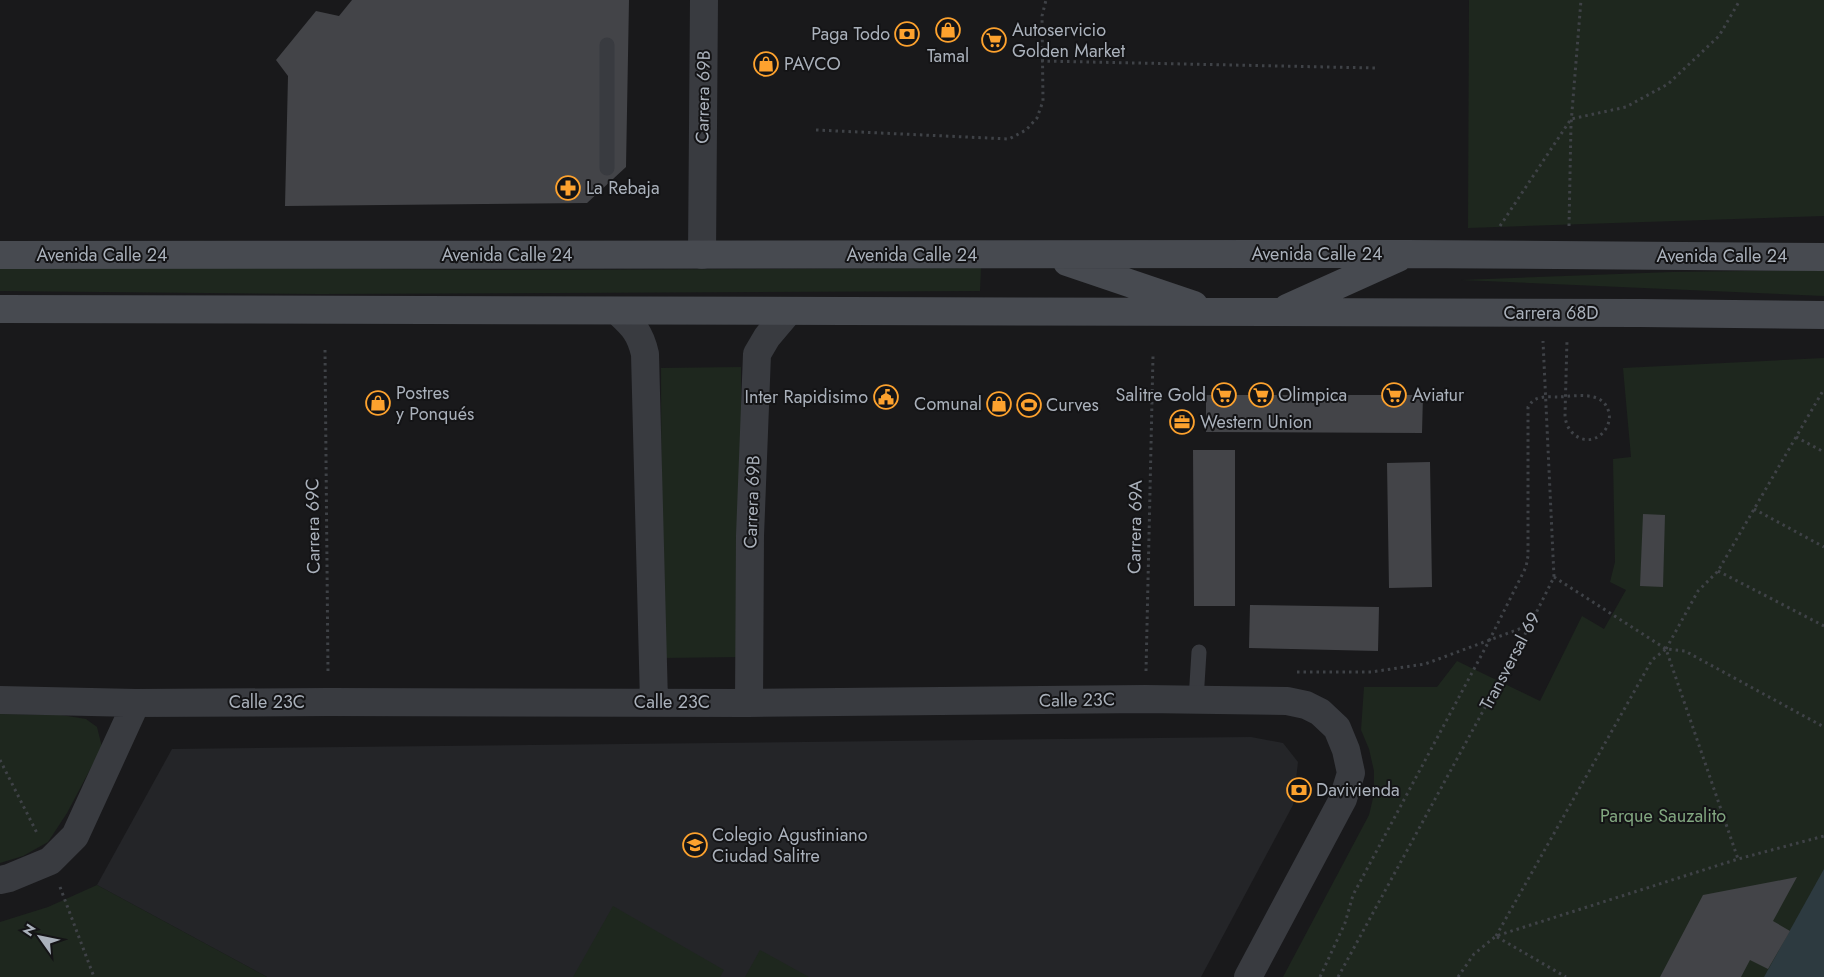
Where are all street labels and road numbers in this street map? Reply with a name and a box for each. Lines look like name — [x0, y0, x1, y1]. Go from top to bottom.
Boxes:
street label: Carrera 69B — [689, 50, 717, 144]
street label: Avenida Calle 24 — [1251, 241, 1383, 267]
street label: Avenida Calle 24 — [36, 242, 168, 268]
street label: Avenida Calle 24 — [441, 242, 573, 268]
street label: Avenida Calle 24 — [846, 242, 978, 268]
street label: Avenida Calle 24 — [1656, 243, 1788, 269]
street label: Carrera 68D — [1503, 300, 1599, 326]
street label: Carrera 69B — [737, 455, 767, 549]
street label: Carrera 69C — [299, 478, 327, 574]
street label: Carrera 69A — [1121, 480, 1149, 574]
street label: Transversal 69 — [1473, 607, 1547, 715]
street label: Calle 23C — [1039, 686, 1115, 714]
street label: Calle 23C — [229, 689, 305, 715]
street label: Calle 23C — [634, 689, 710, 715]

